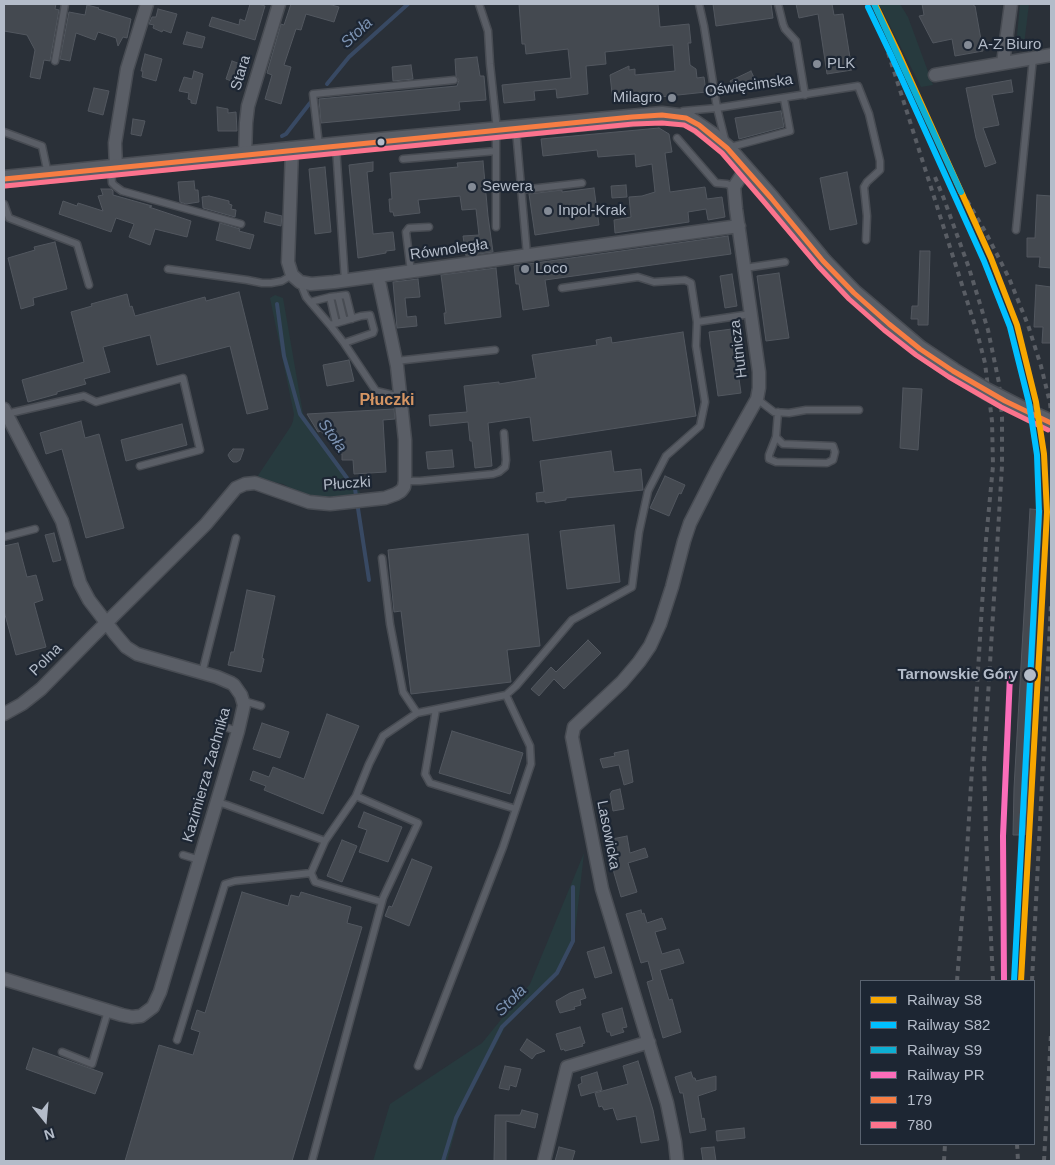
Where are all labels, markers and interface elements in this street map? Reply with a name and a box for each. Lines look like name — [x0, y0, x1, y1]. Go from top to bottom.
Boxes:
water label: Stoła — [337, 14, 377, 52]
place label: A-Z Biuro — [978, 36, 1041, 54]
marker: A-Z Biuro — [962, 39, 974, 51]
street label: Stara — [227, 53, 255, 93]
place label: PLK — [827, 55, 855, 73]
marker: PLK — [811, 58, 823, 70]
street label: Oświęcimska — [704, 71, 794, 101]
place label: Milagro — [613, 89, 662, 107]
marker: Milagro — [666, 92, 678, 104]
unlabelled marker — [376, 137, 386, 147]
place label: Sewera — [482, 178, 533, 196]
marker: Sewera — [466, 181, 478, 193]
place label: Inpol-Krak — [558, 202, 626, 220]
marker: Inpol-Krak — [542, 205, 554, 217]
street label: Równoległa — [409, 236, 489, 264]
place label: Loco — [535, 260, 568, 278]
marker: Loco — [519, 263, 531, 275]
street label: Hutnicza — [727, 319, 751, 379]
district label: Płuczki — [359, 391, 415, 411]
water label: Stoła — [314, 416, 350, 456]
street label: Płuczki — [323, 473, 371, 495]
street label: Polna — [26, 640, 66, 680]
place label: Tarnowskie Góry — [897, 666, 1018, 684]
marker: Tarnowskie Góry — [1022, 667, 1038, 683]
street label: Kazimierza Zachnika — [179, 706, 235, 844]
street label: Lasowicka — [592, 799, 624, 871]
legend — [860, 980, 1035, 1145]
water label: Stoła — [491, 981, 531, 1021]
text: Railway S8 — [907, 991, 982, 1008]
text: Railway S82 — [907, 1016, 990, 1033]
text: Railway S9 — [907, 1041, 982, 1058]
text: Railway PR — [907, 1066, 985, 1083]
text: 179 — [907, 1091, 932, 1108]
north arrow — [20, 1095, 70, 1145]
text: 780 — [907, 1116, 932, 1133]
text: N — [42, 1125, 57, 1143]

